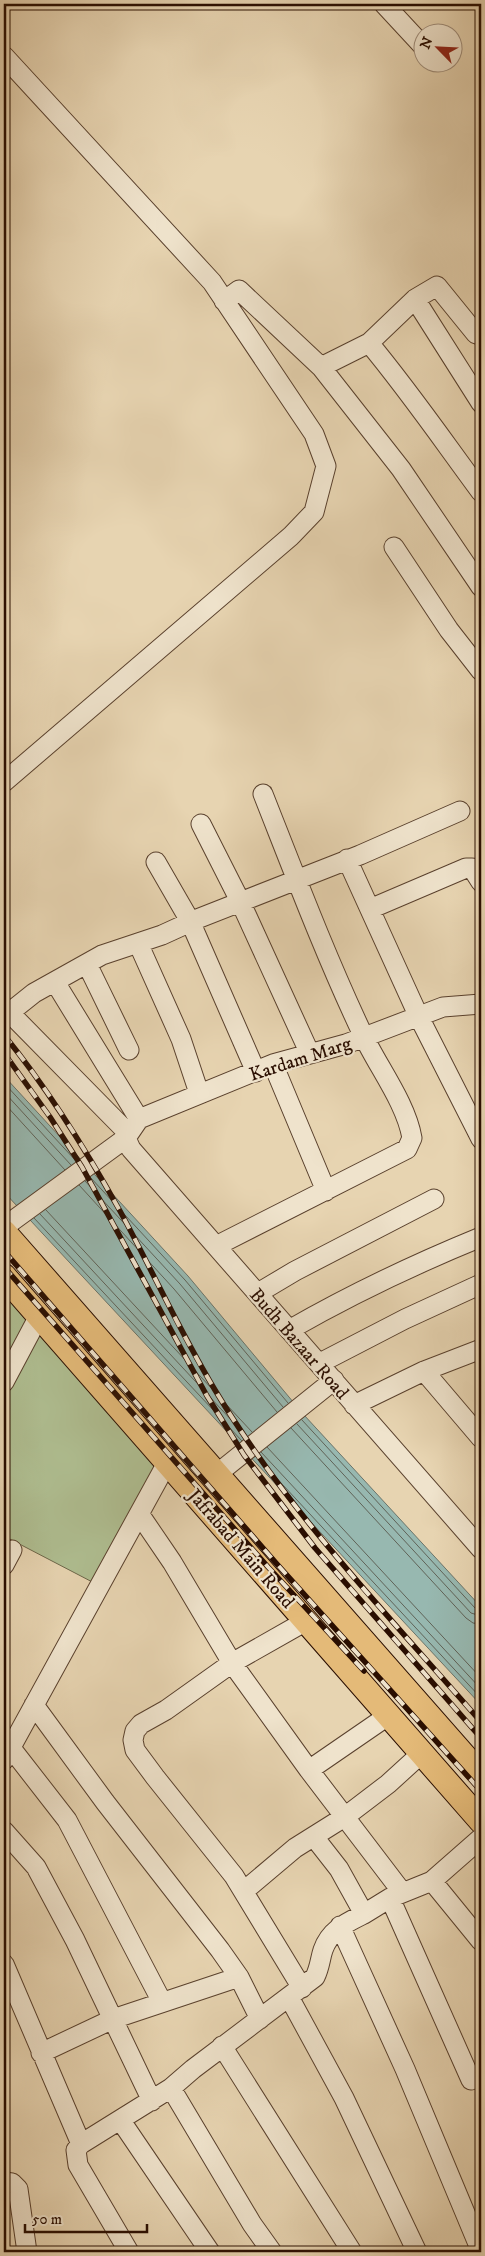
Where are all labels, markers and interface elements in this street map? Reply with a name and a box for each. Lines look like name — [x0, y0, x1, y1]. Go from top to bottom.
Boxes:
north arrow — [412, 22, 462, 72]
text: N — [416, 34, 438, 52]
street label: Kardam Marg — [246, 1032, 355, 1087]
street label: Budh Bazaar Road — [244, 1284, 354, 1405]
street label: Jafrabad Main Road — [181, 1483, 299, 1614]
scale bar — [25, 2201, 148, 2233]
text: 50 m — [32, 2210, 62, 2229]

